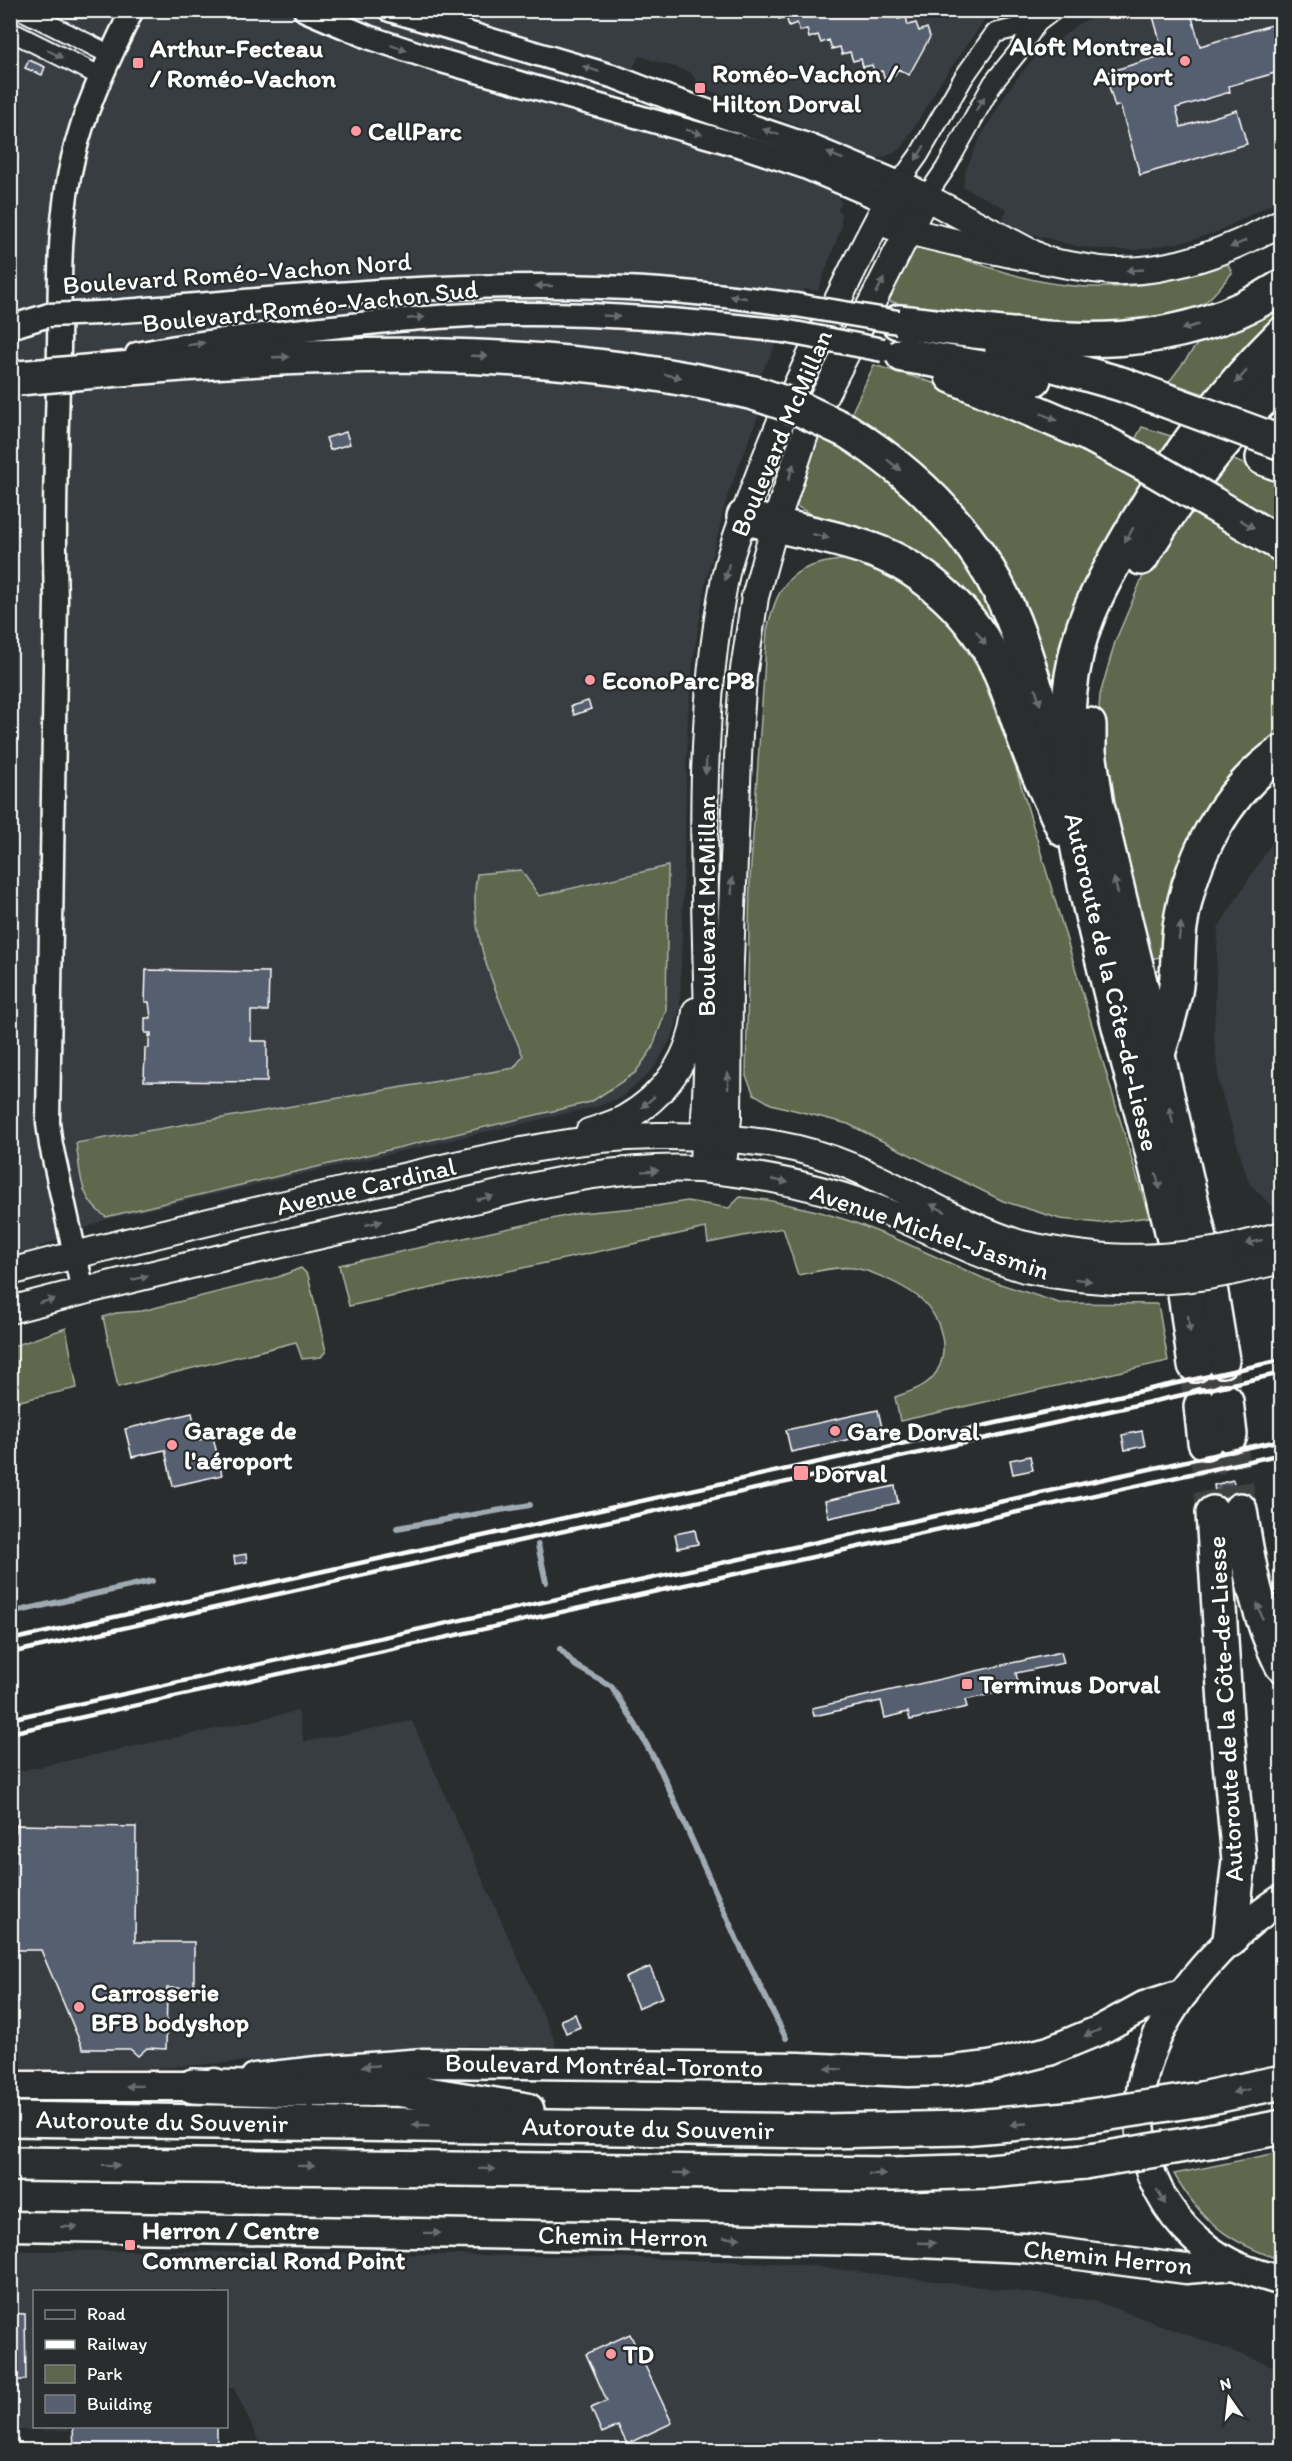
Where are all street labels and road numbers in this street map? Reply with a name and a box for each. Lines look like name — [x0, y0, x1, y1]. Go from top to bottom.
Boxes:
street label: Boulevard Roméo-Vachon Nord — [62, 245, 413, 301]
street label: Boulevard Roméo-Vachon Sud — [141, 272, 479, 340]
street label: Boulevard McMillan — [723, 325, 839, 541]
street label: Boulevard McMillan — [690, 795, 722, 1017]
street label: Autoroute de la Côte-de-Liesse — [1057, 810, 1167, 1154]
street label: Avenue Cardinal — [273, 1150, 459, 1222]
street label: Avenue Michel-Jasmin — [806, 1175, 1054, 1287]
street label: Autoroute de la Côte-de-Liesse — [1200, 1535, 1250, 1883]
street label: Boulevard Montréal-Toronto — [445, 2046, 763, 2084]
street label: Autoroute du Souvenir — [36, 2103, 289, 2139]
street label: Autoroute du Souvenir — [522, 2110, 775, 2146]
street label: Chemin Herron — [538, 2219, 709, 2253]
street label: Chemin Herron — [1022, 2232, 1194, 2282]

